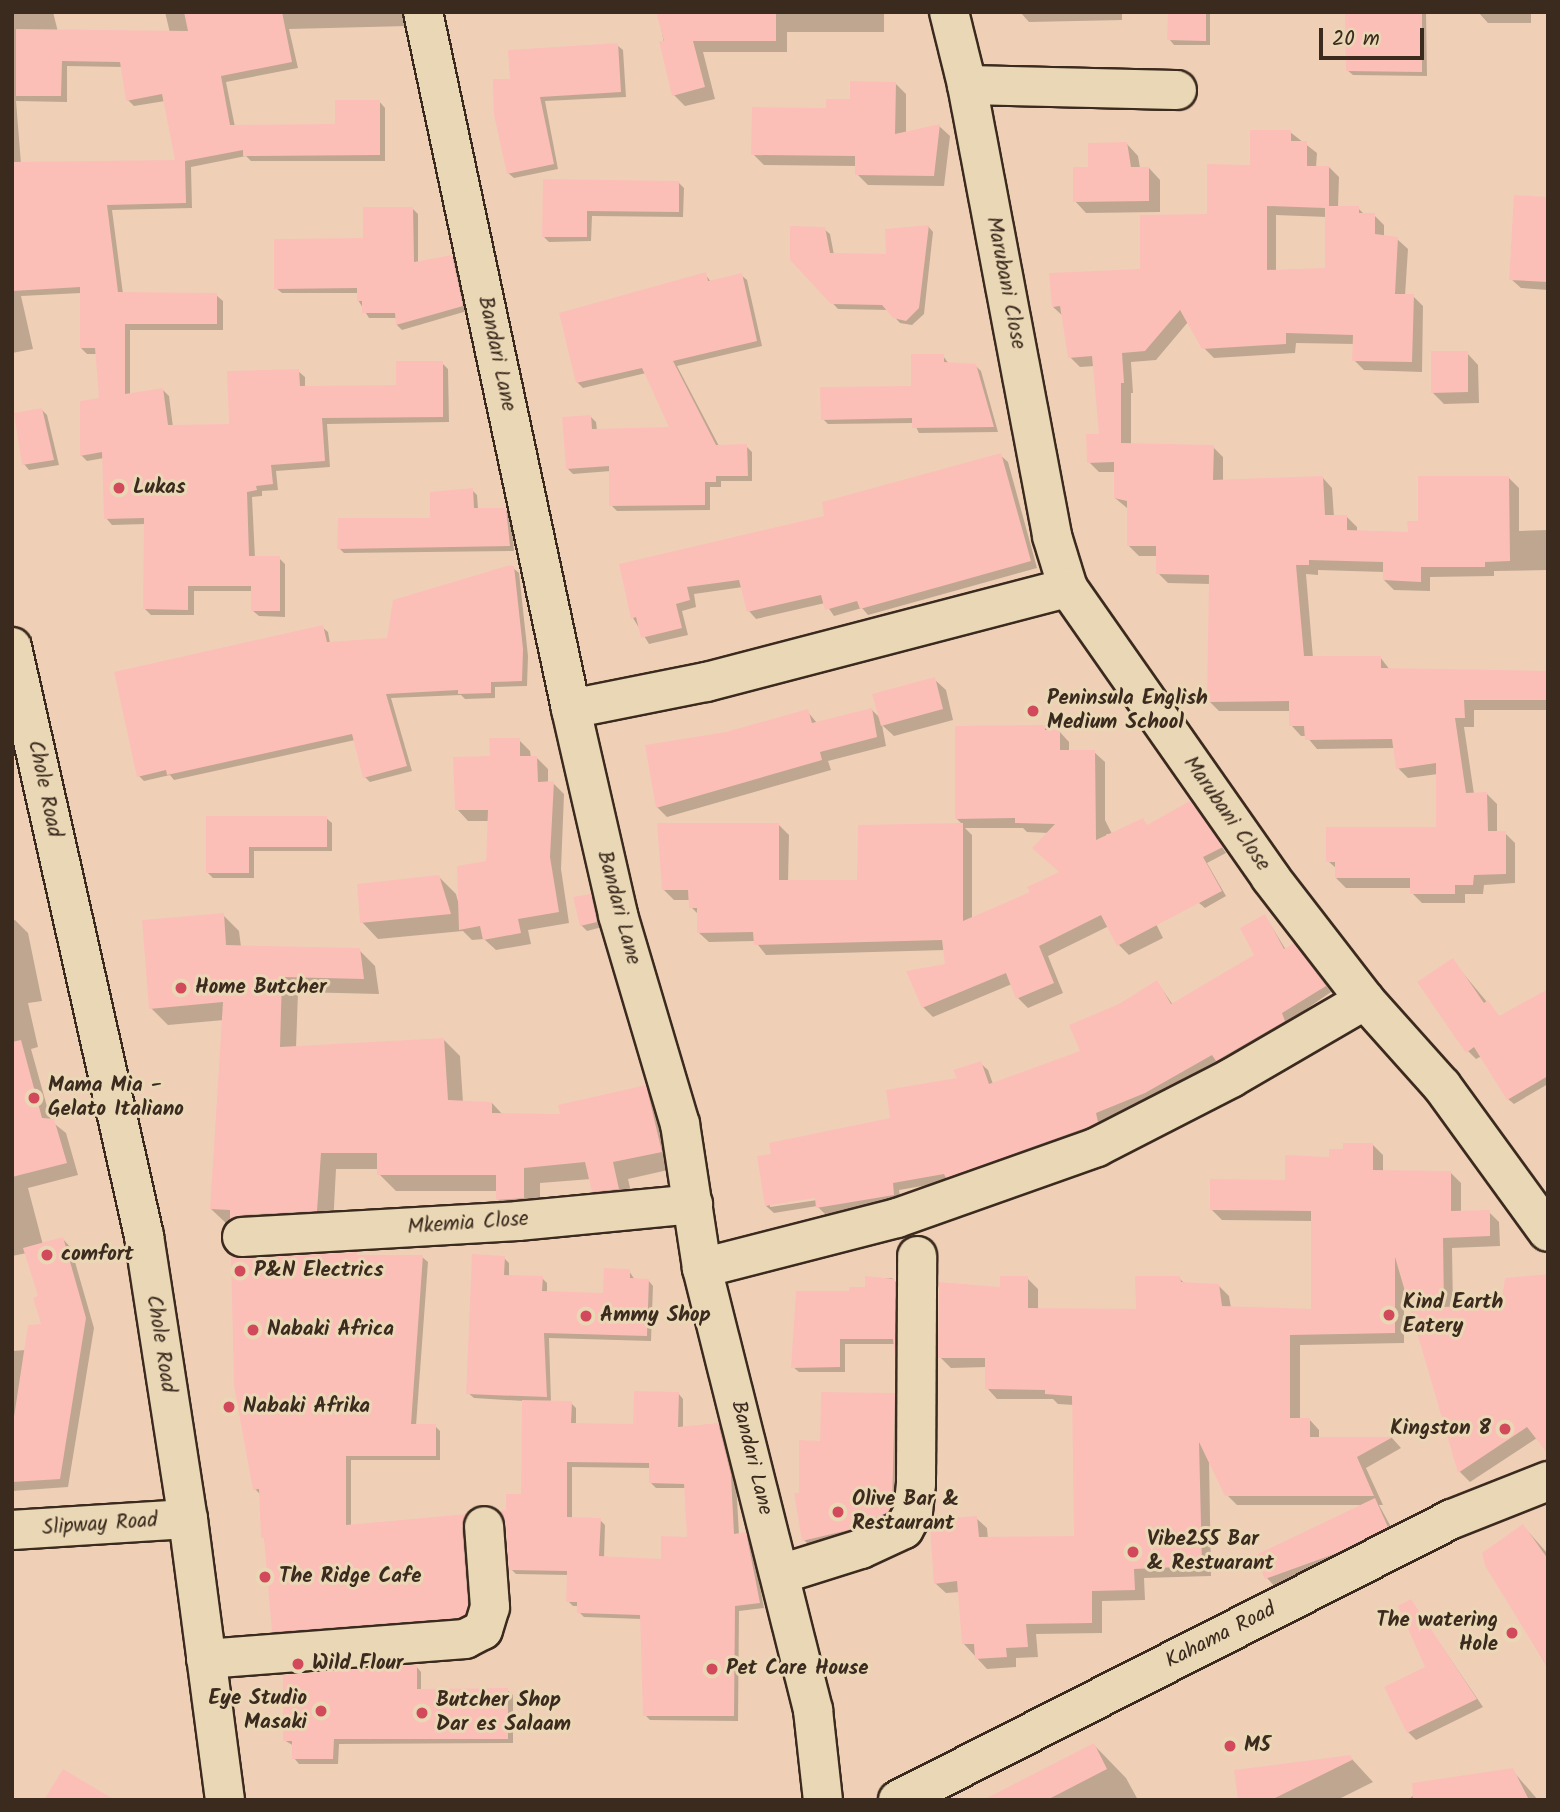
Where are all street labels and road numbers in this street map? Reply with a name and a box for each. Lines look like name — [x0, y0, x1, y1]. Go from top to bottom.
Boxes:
street label: Marubani Close — [980, 215, 1030, 351]
street label: Bandari Lane — [472, 294, 520, 414]
street label: Chole Road — [21, 738, 67, 840]
street label: Marubani Close — [1177, 752, 1275, 876]
street label: Bandari Lane — [591, 848, 645, 968]
street label: Mkemia Close — [407, 1207, 529, 1241]
street label: Chole Road — [140, 1293, 180, 1395]
street label: Bandari Lane — [725, 1398, 777, 1518]
street label: Slipway Road — [41, 1508, 159, 1542]
street label: Kahama Road — [1162, 1597, 1280, 1675]

